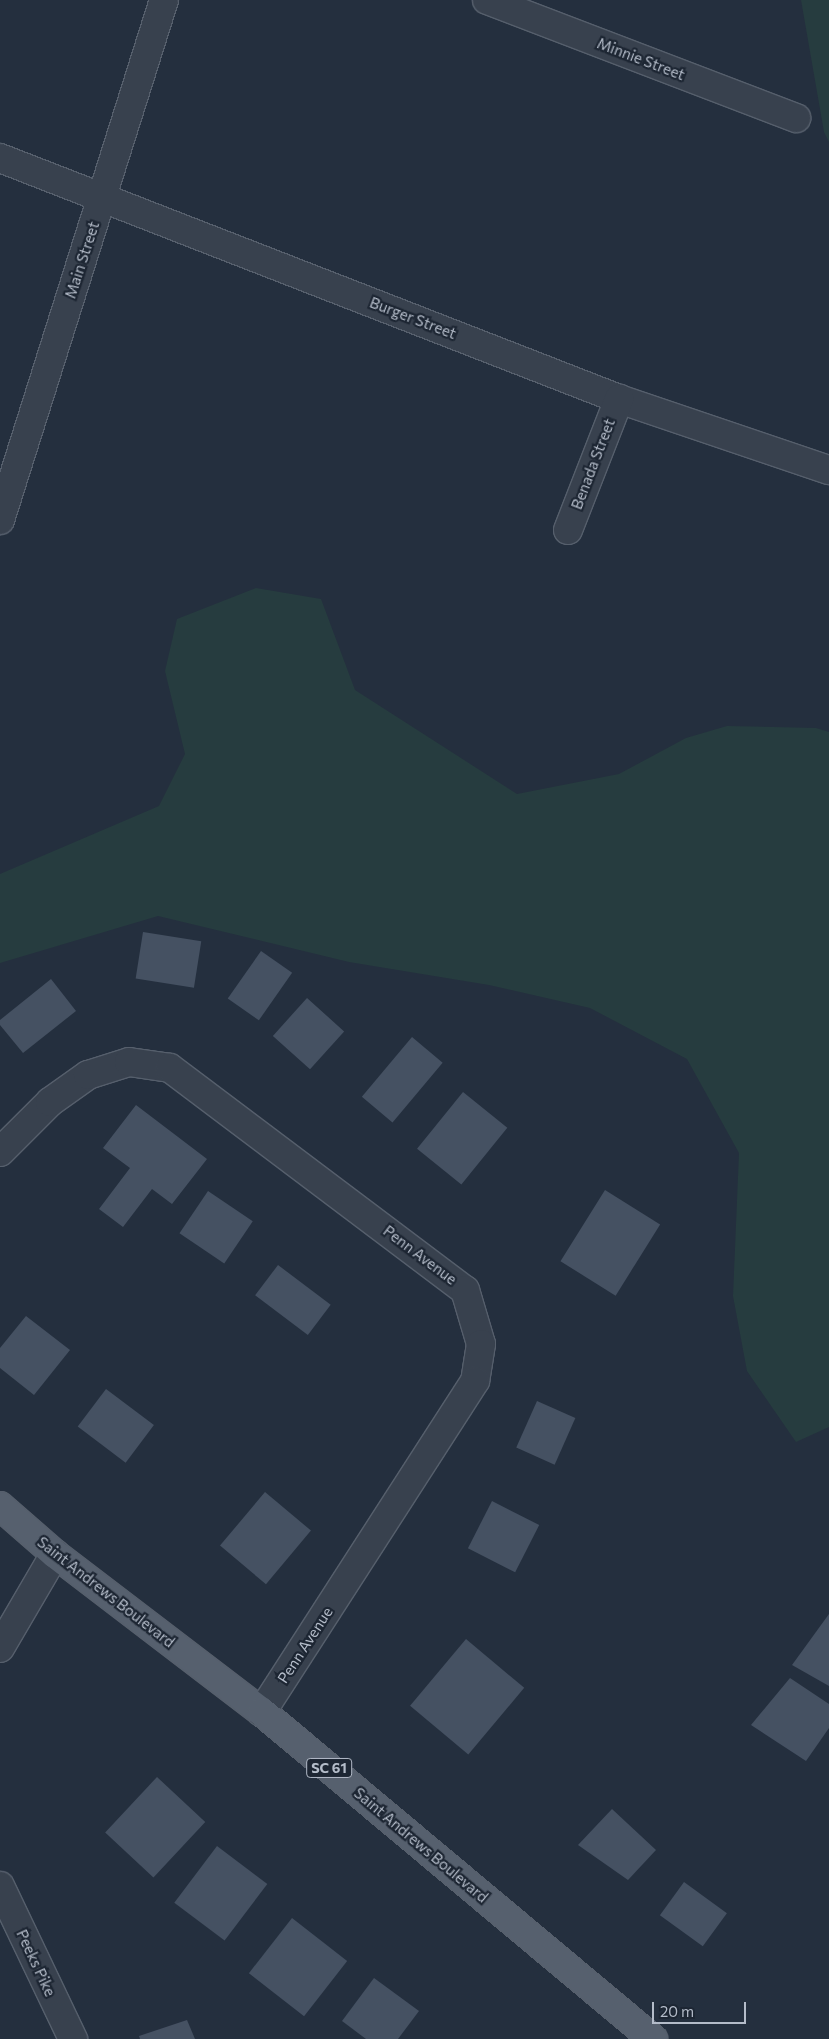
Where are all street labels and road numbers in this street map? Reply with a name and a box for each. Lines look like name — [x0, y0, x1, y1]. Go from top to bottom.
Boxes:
street label: Minnie Street — [595, 34, 687, 84]
street label: Main Street — [61, 219, 103, 301]
street label: Burger Street — [367, 293, 459, 343]
street label: Benada Street — [567, 416, 619, 512]
street label: Penn Avenue — [380, 1222, 460, 1288]
street label: Saint Andrews Boulevard — [34, 1533, 178, 1651]
street label: Penn Avenue — [274, 1604, 336, 1686]
road number: SC 61 — [305, 1756, 353, 1780]
street label: Saint Andrews Boulevard — [350, 1784, 492, 1906]
street label: Peeks Pike — [13, 1927, 59, 1999]

